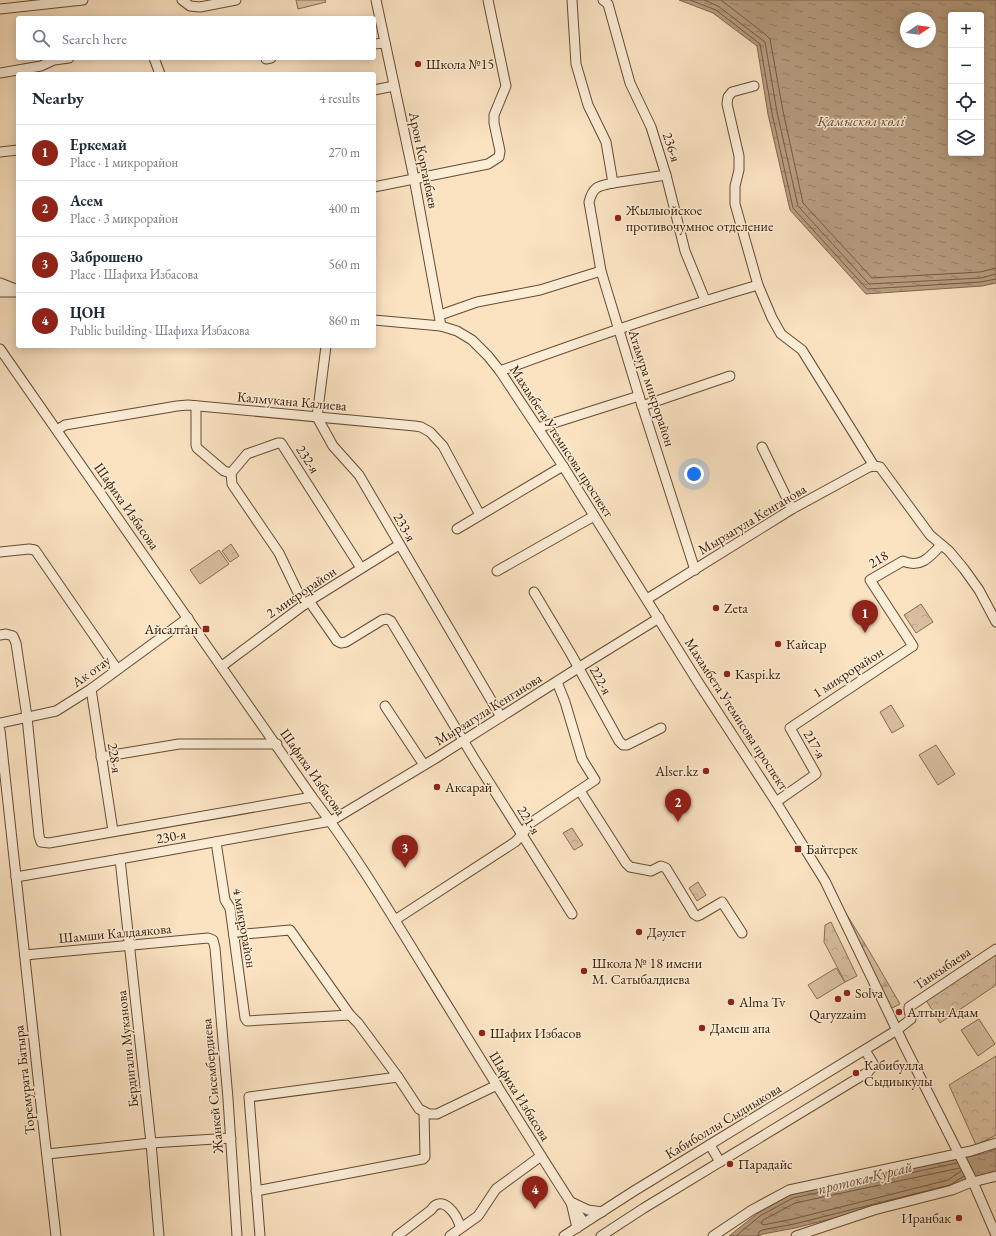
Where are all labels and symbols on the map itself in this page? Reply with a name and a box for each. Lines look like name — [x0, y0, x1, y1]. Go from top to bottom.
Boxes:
north arrow — [900, 12, 936, 48]
place label: Школа №15 — [426, 55, 494, 73]
marker: Школа №15 — [413, 59, 423, 69]
street label: Арон Корганбаев — [405, 109, 443, 210]
water label: Қамыскөл көлі — [816, 111, 906, 130]
street label: 236-я — [659, 130, 685, 164]
place label: Жылыойское противочумное отделение — [625, 201, 774, 235]
marker: Жылыойское противочумное отделение — [613, 213, 623, 223]
street label: Атамура микрорайон — [624, 326, 679, 449]
street label: Махамбета Утемисова проспект — [506, 361, 618, 521]
street label: Калмукана Калиева — [236, 387, 348, 415]
street label: 232-я — [292, 441, 324, 477]
street label: Шафиха Избасова — [90, 459, 164, 553]
your location — [684, 464, 704, 484]
street label: Мырзагула Кенганова — [695, 479, 810, 558]
street label: 233-я — [390, 509, 420, 545]
street label: 218 — [865, 546, 892, 572]
street label: 2 микрорайон — [262, 562, 340, 622]
place label: Zeta — [724, 599, 748, 617]
pin: 1 — [852, 600, 878, 633]
marker: Zeta — [711, 603, 721, 613]
place label: Айсалтан — [143, 620, 198, 638]
marker: Айсалтан — [201, 624, 211, 634]
street label: Махамбета Утемисова проспект — [681, 634, 793, 794]
place label: Кайсар — [786, 635, 827, 653]
marker: Кайсар — [773, 639, 783, 649]
street label: 1 микрорайон — [809, 642, 887, 702]
street label: Ак отау — [67, 650, 115, 692]
street label: 222-я — [586, 662, 616, 698]
place label: Kaspi.kz — [735, 665, 781, 683]
street label: Мырзагула Кенганова — [431, 669, 545, 749]
marker: Kaspi.kz — [722, 669, 732, 679]
street label: Шафиха Избасова — [276, 725, 350, 819]
street label: 217-я — [800, 726, 830, 762]
street label: 228-я — [104, 742, 126, 774]
place label: Alser.kz — [654, 762, 699, 780]
marker: Alser.kz — [701, 766, 711, 776]
place label: Аксарай — [444, 778, 493, 796]
marker: Аксарай — [432, 782, 442, 792]
pin: 2 — [665, 789, 691, 822]
street label: 221-я — [513, 802, 545, 838]
street label: 230-я — [155, 825, 187, 847]
pin: 3 — [392, 835, 418, 868]
place label: Байтерек — [806, 840, 858, 858]
marker: Байтерек — [793, 844, 803, 854]
street label: 4 микрорайон — [229, 887, 261, 969]
street label: Шамши Калдаякова — [58, 919, 173, 947]
place label: Дәулет — [647, 923, 686, 941]
marker: Дәулет — [634, 927, 644, 937]
street label: Танкыбаева — [910, 942, 974, 994]
place label: Школа № 18 имени М. Сатыбалдиева — [592, 954, 703, 988]
marker: Школа № 18 имени М. Сатыбалдиева — [579, 966, 589, 976]
place label: Solva — [855, 984, 884, 1002]
marker: Solva — [842, 988, 852, 998]
street label: Бердигали Муканова — [112, 989, 142, 1109]
place label: Alma Tv — [738, 993, 786, 1011]
marker: Qaryzzaim — [833, 994, 843, 1004]
marker: Alma Tv — [726, 997, 736, 1007]
place label: Алтын Адам — [906, 1003, 978, 1021]
place label: Qaryzzaim — [809, 1005, 867, 1023]
marker: Алтын Адам — [894, 1007, 904, 1017]
street label: Жанкей Сисембердиева — [197, 1017, 227, 1155]
place label: Дамеш апа — [710, 1019, 771, 1037]
marker: Дамеш апа — [697, 1023, 707, 1033]
street label: Торемурата Батыра — [9, 1024, 39, 1136]
place label: Шафих Избасов — [490, 1024, 581, 1042]
marker: Шафих Избасов — [477, 1028, 487, 1038]
street label: Шафиха Избасова — [485, 1048, 555, 1144]
place label: Кабибулла Сыдиыкулы — [864, 1056, 933, 1090]
marker: Кабибулла Сыдиыкулы — [851, 1068, 861, 1078]
street label: Кабиболлы Сыдиыкова — [662, 1079, 785, 1163]
place label: Парадайс — [738, 1155, 793, 1173]
water label: протока Курсай — [816, 1157, 914, 1198]
marker: Парадайс — [725, 1159, 735, 1169]
pin: 4 — [522, 1176, 548, 1209]
place label: Иранбак — [901, 1209, 951, 1227]
marker: Иранбак — [954, 1213, 964, 1223]

